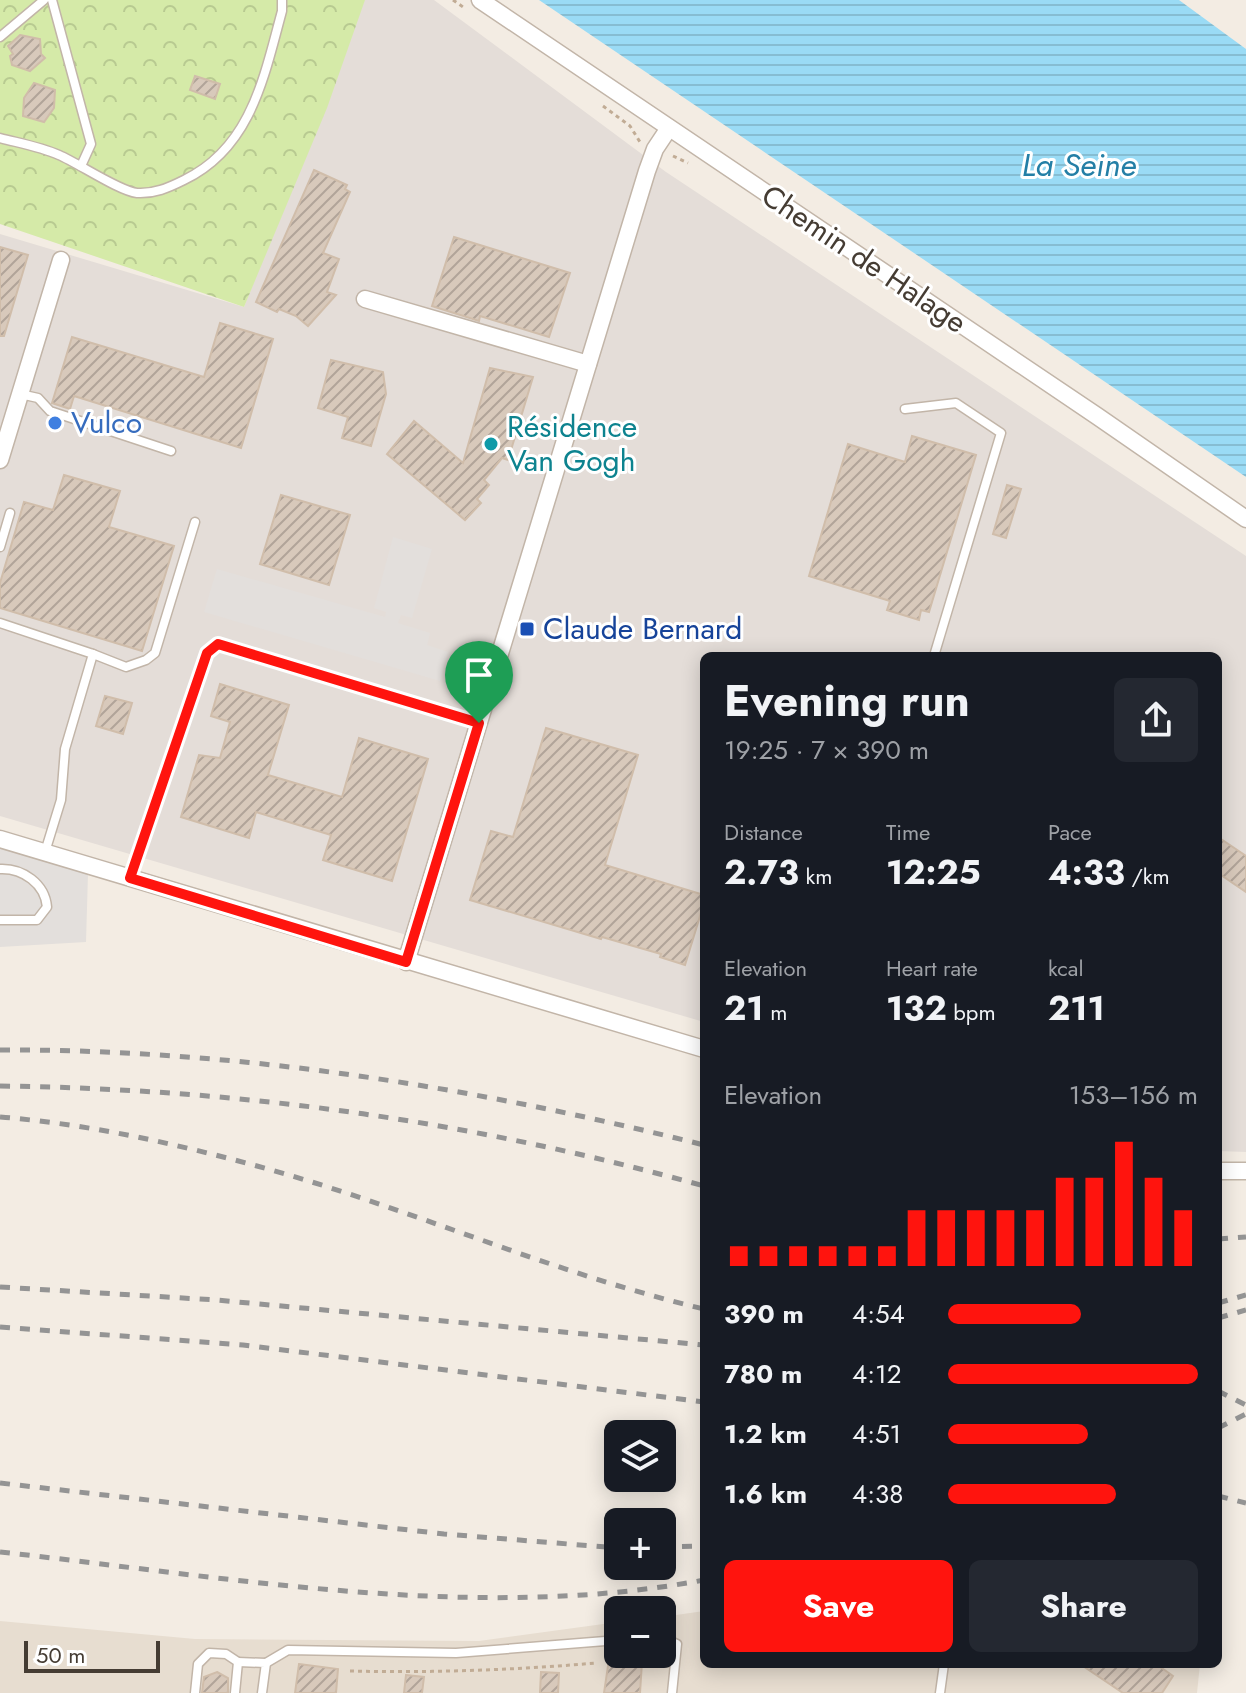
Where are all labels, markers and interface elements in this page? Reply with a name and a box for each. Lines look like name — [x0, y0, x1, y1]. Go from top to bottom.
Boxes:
water label: La Seine — [1022, 142, 1136, 188]
street label: Chemin de Halage — [753, 174, 975, 343]
place label: Vulco — [71, 401, 142, 444]
place label: Résidence Van Gogh — [507, 405, 637, 482]
marker: Vulco — [46, 414, 64, 432]
marker: Résidence Van Gogh — [482, 435, 500, 453]
place label: Claude Bernard — [543, 607, 742, 650]
marker: Claude Bernard — [518, 620, 536, 638]
pin — [445, 641, 513, 723]
icon: arrive — [457, 653, 501, 697]
text: Evening run — [724, 669, 970, 733]
button: share — [1114, 678, 1198, 762]
text: 19:25 · 7 × 390 m — [724, 731, 929, 769]
text: Distance — [724, 816, 803, 848]
text: Time — [886, 816, 930, 848]
text: Pace — [1048, 816, 1092, 848]
text: 2.73 — [724, 848, 799, 897]
text: 12:25 — [886, 848, 981, 897]
text: 4:33 — [1048, 848, 1125, 897]
text: km — [799, 860, 832, 892]
text: /km — [1125, 860, 1170, 892]
text: Elevation — [724, 952, 807, 984]
text: Heart rate — [886, 952, 978, 984]
text: kcal — [1048, 952, 1084, 984]
text: 21 — [724, 984, 764, 1033]
text: 132 — [886, 984, 947, 1033]
text: 211 — [1048, 984, 1105, 1033]
text: m — [764, 996, 787, 1028]
text: bpm — [947, 996, 996, 1028]
text: Elevation — [724, 1076, 822, 1114]
text: 153–156 m — [1069, 1076, 1198, 1114]
text: 390 m — [724, 1295, 804, 1333]
text: 4:54 — [852, 1295, 905, 1333]
text: 780 m — [724, 1355, 802, 1393]
text: 4:12 — [852, 1355, 901, 1393]
text: 1.2 km — [724, 1415, 807, 1453]
text: 4:51 — [852, 1415, 901, 1453]
map controls — [604, 1420, 676, 1668]
button: layers — [604, 1420, 676, 1492]
text: 1.6 km — [724, 1475, 807, 1513]
text: 4:38 — [852, 1475, 903, 1513]
button: + — [604, 1508, 676, 1580]
button: Save — [724, 1560, 953, 1652]
button: Share — [969, 1560, 1198, 1652]
button: − — [604, 1596, 676, 1668]
scale bar — [24, 1637, 160, 1673]
text: 50 m — [36, 1639, 85, 1671]

